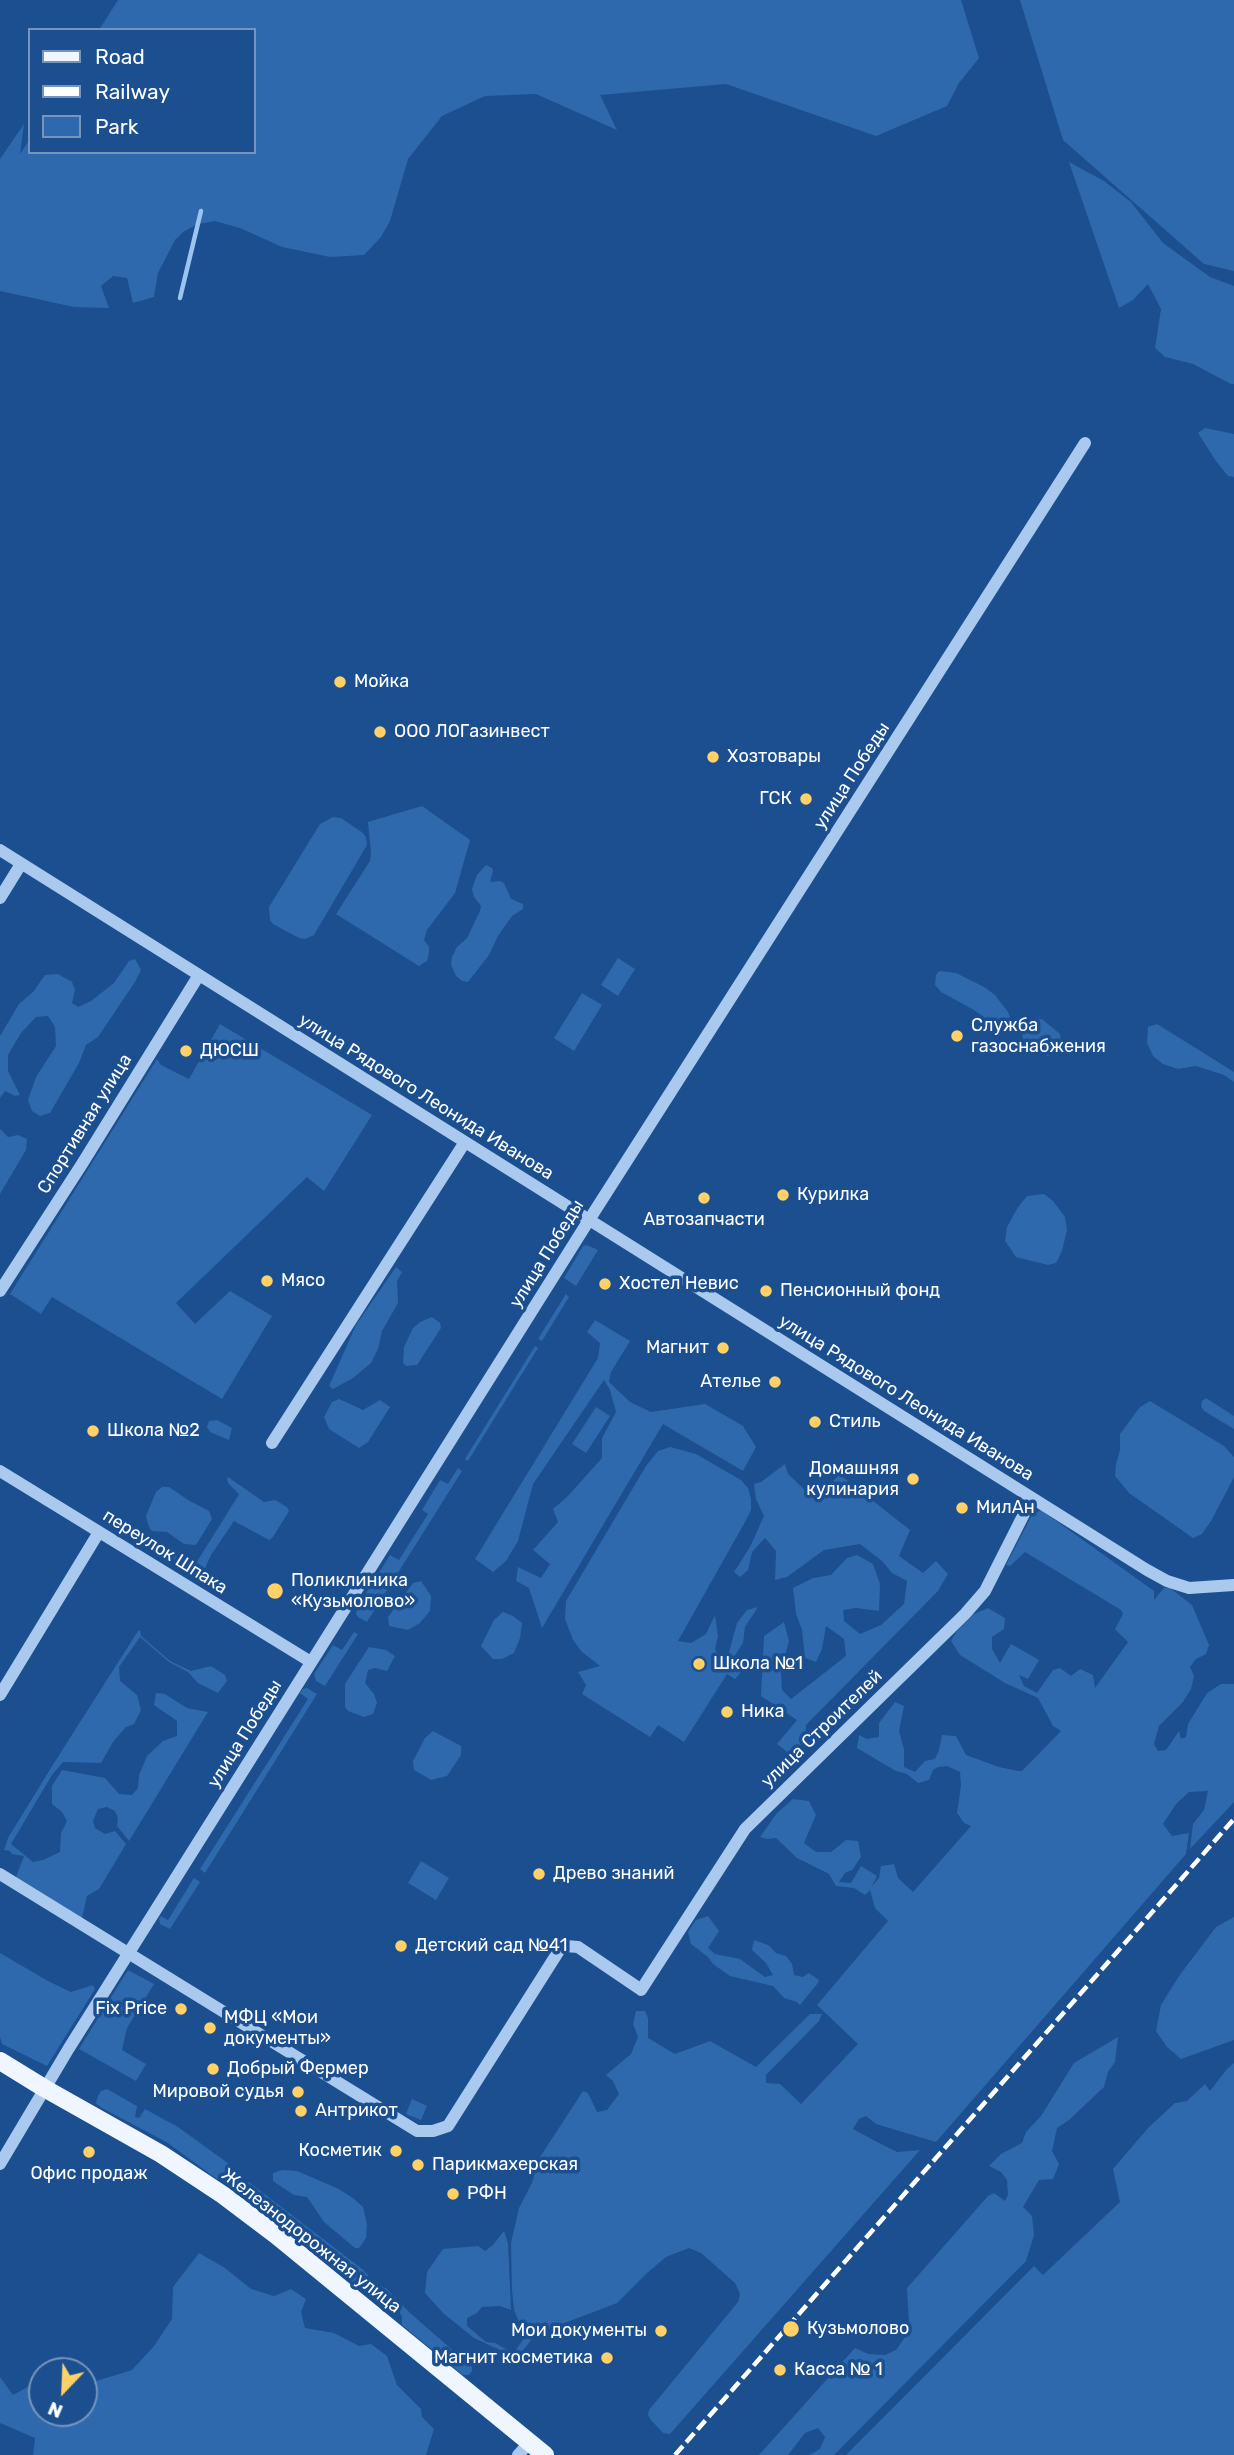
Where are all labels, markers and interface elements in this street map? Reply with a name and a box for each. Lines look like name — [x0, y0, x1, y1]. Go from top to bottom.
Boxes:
legend — [28, 28, 256, 154]
text: Road — [95, 44, 145, 69]
text: Railway — [95, 79, 170, 104]
text: Park — [95, 114, 139, 139]
place label: Мойка — [354, 671, 409, 693]
marker: Мойка — [332, 674, 348, 690]
street label: улица Победы — [809, 718, 895, 834]
place label: ООО ЛОГазинвест — [394, 721, 550, 743]
marker: ООО ЛОГазинвест — [372, 724, 388, 740]
place label: Хозтовары — [727, 746, 821, 768]
marker: Хозтовары — [705, 749, 721, 765]
place label: ГСК — [759, 788, 792, 810]
marker: ГСК — [798, 791, 814, 807]
street label: улица Рядового Леонида Иванова — [295, 1009, 557, 1185]
place label: Служба газоснабжения — [971, 1015, 1106, 1058]
marker: Служба газоснабжения — [949, 1028, 965, 1044]
place label: ДЮСШ — [200, 1040, 259, 1062]
marker: ДЮСШ — [178, 1043, 194, 1059]
street label: Спортивная улица — [33, 1050, 137, 1198]
place label: Курилка — [797, 1184, 869, 1206]
marker: Курилка — [775, 1187, 791, 1203]
marker: Автозапчасти — [696, 1190, 712, 1206]
street label: улица Победы — [505, 1196, 589, 1312]
place label: Автозапчасти — [643, 1209, 765, 1231]
place label: Мясо — [281, 1270, 325, 1292]
marker: Мясо — [259, 1273, 275, 1289]
place label: Хостел Невис — [619, 1273, 739, 1295]
marker: Хостел Невис — [597, 1276, 613, 1292]
place label: Пенсионный фонд — [780, 1280, 940, 1302]
marker: Пенсионный фонд — [758, 1283, 774, 1299]
street label: улица Рядового Леонида Иванова — [775, 1310, 1037, 1486]
place label: Магнит — [646, 1337, 709, 1359]
marker: Магнит — [715, 1340, 731, 1356]
place label: Ателье — [700, 1371, 761, 1393]
marker: Ателье — [767, 1374, 783, 1390]
place label: Стиль — [829, 1411, 881, 1433]
marker: Стиль — [807, 1414, 823, 1430]
place label: Школа №2 — [107, 1420, 200, 1442]
marker: Школа №2 — [85, 1423, 101, 1439]
place label: Домашняя кулинария — [806, 1458, 899, 1500]
marker: Домашняя кулинария — [905, 1471, 921, 1487]
place label: МилАн — [976, 1497, 1035, 1519]
marker: МилАн — [954, 1500, 970, 1516]
street label: переулок Шпака — [99, 1505, 231, 1599]
place label: Поликлиника «Кузьмолово» — [291, 1570, 415, 1612]
marker: Поликлиника «Кузьмолово» — [265, 1581, 285, 1601]
place label: Школа №1 — [713, 1653, 803, 1675]
marker: Школа №1 — [691, 1656, 707, 1672]
street label: улица Строителей — [757, 1666, 887, 1792]
street label: улица Победы — [203, 1676, 287, 1792]
place label: Ника — [741, 1701, 784, 1723]
marker: Ника — [719, 1704, 735, 1720]
place label: Древо знаний — [553, 1863, 674, 1885]
marker: Древо знаний — [531, 1866, 547, 1882]
place label: Детский сад №41 — [415, 1935, 567, 1957]
marker: Детский сад №41 — [393, 1938, 409, 1954]
place label: Fix Price — [95, 1998, 167, 2020]
marker: Fix Price — [173, 2001, 189, 2017]
place label: МФЦ «Мои документы» — [224, 2007, 331, 2050]
marker: МФЦ «Мои документы» — [202, 2020, 218, 2036]
place label: Добрый Фермер — [227, 2058, 369, 2080]
marker: Добрый Фермер — [205, 2061, 221, 2077]
place label: Мировой судья — [152, 2081, 284, 2103]
marker: Мировой судья — [290, 2084, 306, 2100]
place label: Антрикот — [315, 2100, 398, 2122]
marker: Антрикот — [293, 2103, 309, 2119]
place label: Косметик — [299, 2140, 382, 2162]
marker: Косметик — [388, 2143, 404, 2159]
marker: Офис продаж — [81, 2144, 97, 2160]
place label: Парикмахерская — [432, 2154, 578, 2176]
marker: Парикмахерская — [410, 2157, 426, 2173]
place label: Офис продаж — [30, 2163, 148, 2185]
street label: Железнодорожная улица — [217, 2164, 405, 2318]
place label: РФН — [467, 2183, 507, 2205]
marker: РФН — [445, 2186, 461, 2202]
place label: Кузьмолово — [807, 2318, 909, 2340]
marker: Кузьмолово — [781, 2319, 801, 2339]
place label: Мои документы — [511, 2320, 647, 2342]
marker: Мои документы — [653, 2323, 669, 2339]
place label: Магнит косметика — [434, 2347, 593, 2369]
marker: Магнит косметика — [599, 2350, 615, 2366]
north arrow — [28, 2357, 98, 2427]
place label: Касса № 1 — [794, 2359, 883, 2381]
marker: Касса № 1 — [772, 2362, 788, 2378]
text: N — [45, 2397, 66, 2423]

